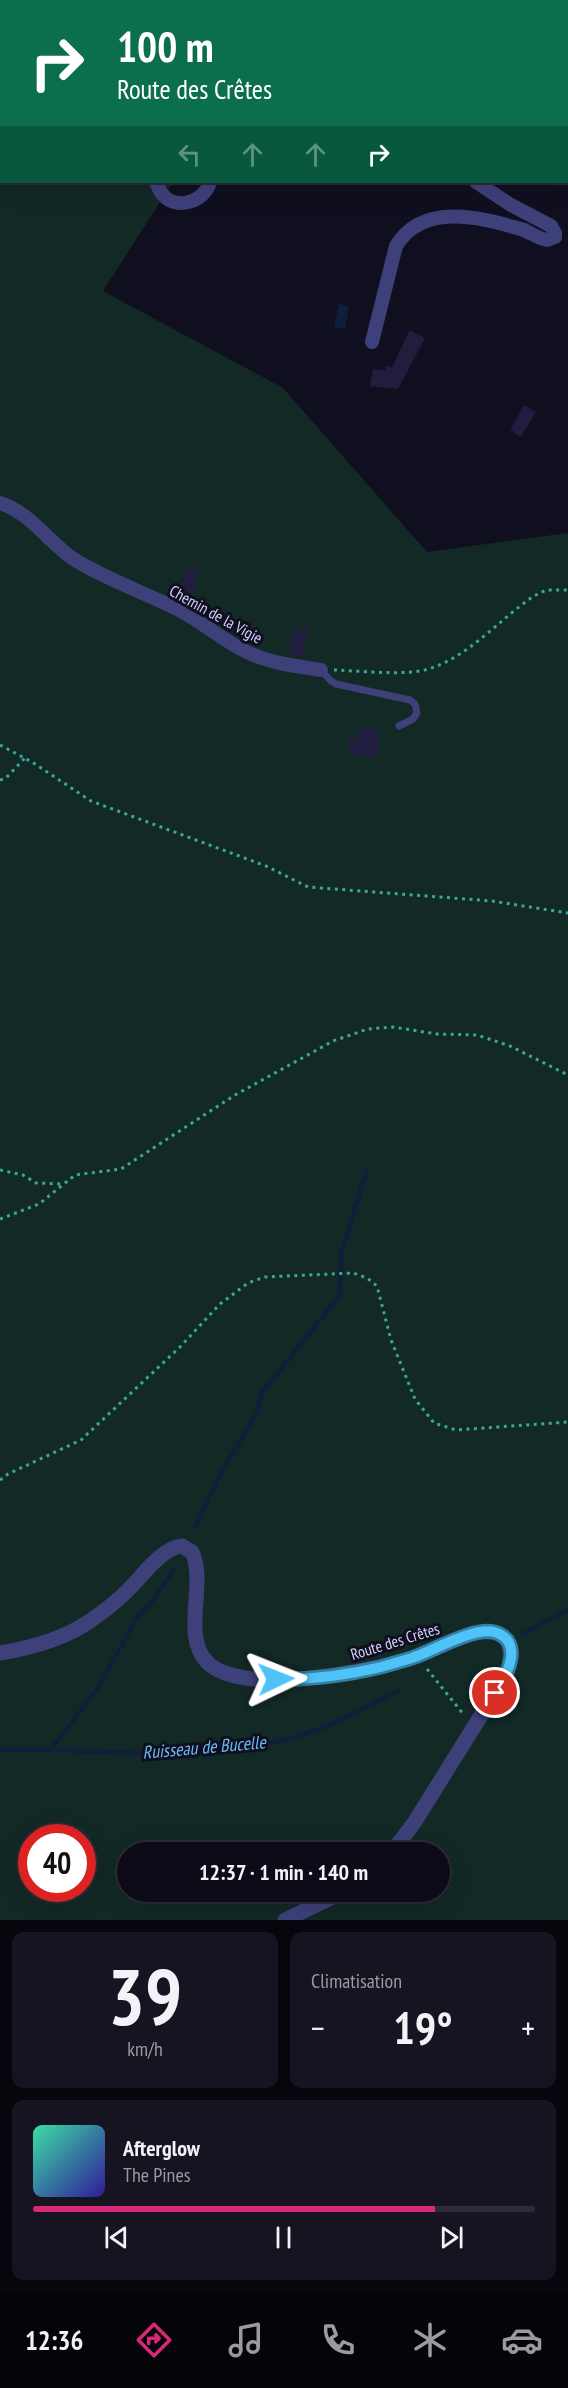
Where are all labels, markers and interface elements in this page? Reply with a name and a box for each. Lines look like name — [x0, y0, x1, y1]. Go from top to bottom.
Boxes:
text: 100 m — [117, 19, 214, 74]
icon: right — [18, 24, 96, 102]
text: Route des Crêtes — [117, 72, 272, 106]
icon: left — [173, 138, 206, 171]
icon: ahead — [236, 138, 269, 171]
icon: ahead — [299, 138, 332, 171]
icon: right — [362, 138, 395, 171]
street label: Chemin de la Vigie — [166, 580, 266, 648]
street label: Route des Crêtes — [348, 1618, 442, 1664]
position arrow — [244, 1647, 308, 1711]
pin — [469, 1667, 520, 1718]
icon: arrive — [478, 1676, 511, 1709]
water label: Ruisseau de Bucelle — [141, 1730, 268, 1764]
speed limit sign: 40 — [18, 1824, 96, 1902]
text: 12:37 · 1 min · 140 m — [199, 1858, 368, 1886]
text: 39 — [108, 1946, 182, 2047]
text: Climatisation — [311, 1968, 402, 1994]
text: 19° — [393, 1998, 453, 2056]
text: − — [311, 2006, 325, 2049]
text: + — [521, 2006, 535, 2049]
text: km/h — [127, 2036, 163, 2062]
text: Afterglow — [123, 2134, 200, 2162]
text: The Pines — [123, 2162, 190, 2188]
icon: previous — [100, 2221, 133, 2254]
icon: pause — [267, 2221, 300, 2254]
icon: next — [435, 2221, 468, 2254]
icon: directions — [133, 2319, 175, 2361]
icon: music — [225, 2319, 267, 2361]
icon: phone — [317, 2319, 359, 2361]
icon: climate — [409, 2319, 451, 2361]
icon: car — [501, 2319, 543, 2361]
text: 12:36 — [25, 2323, 83, 2357]

